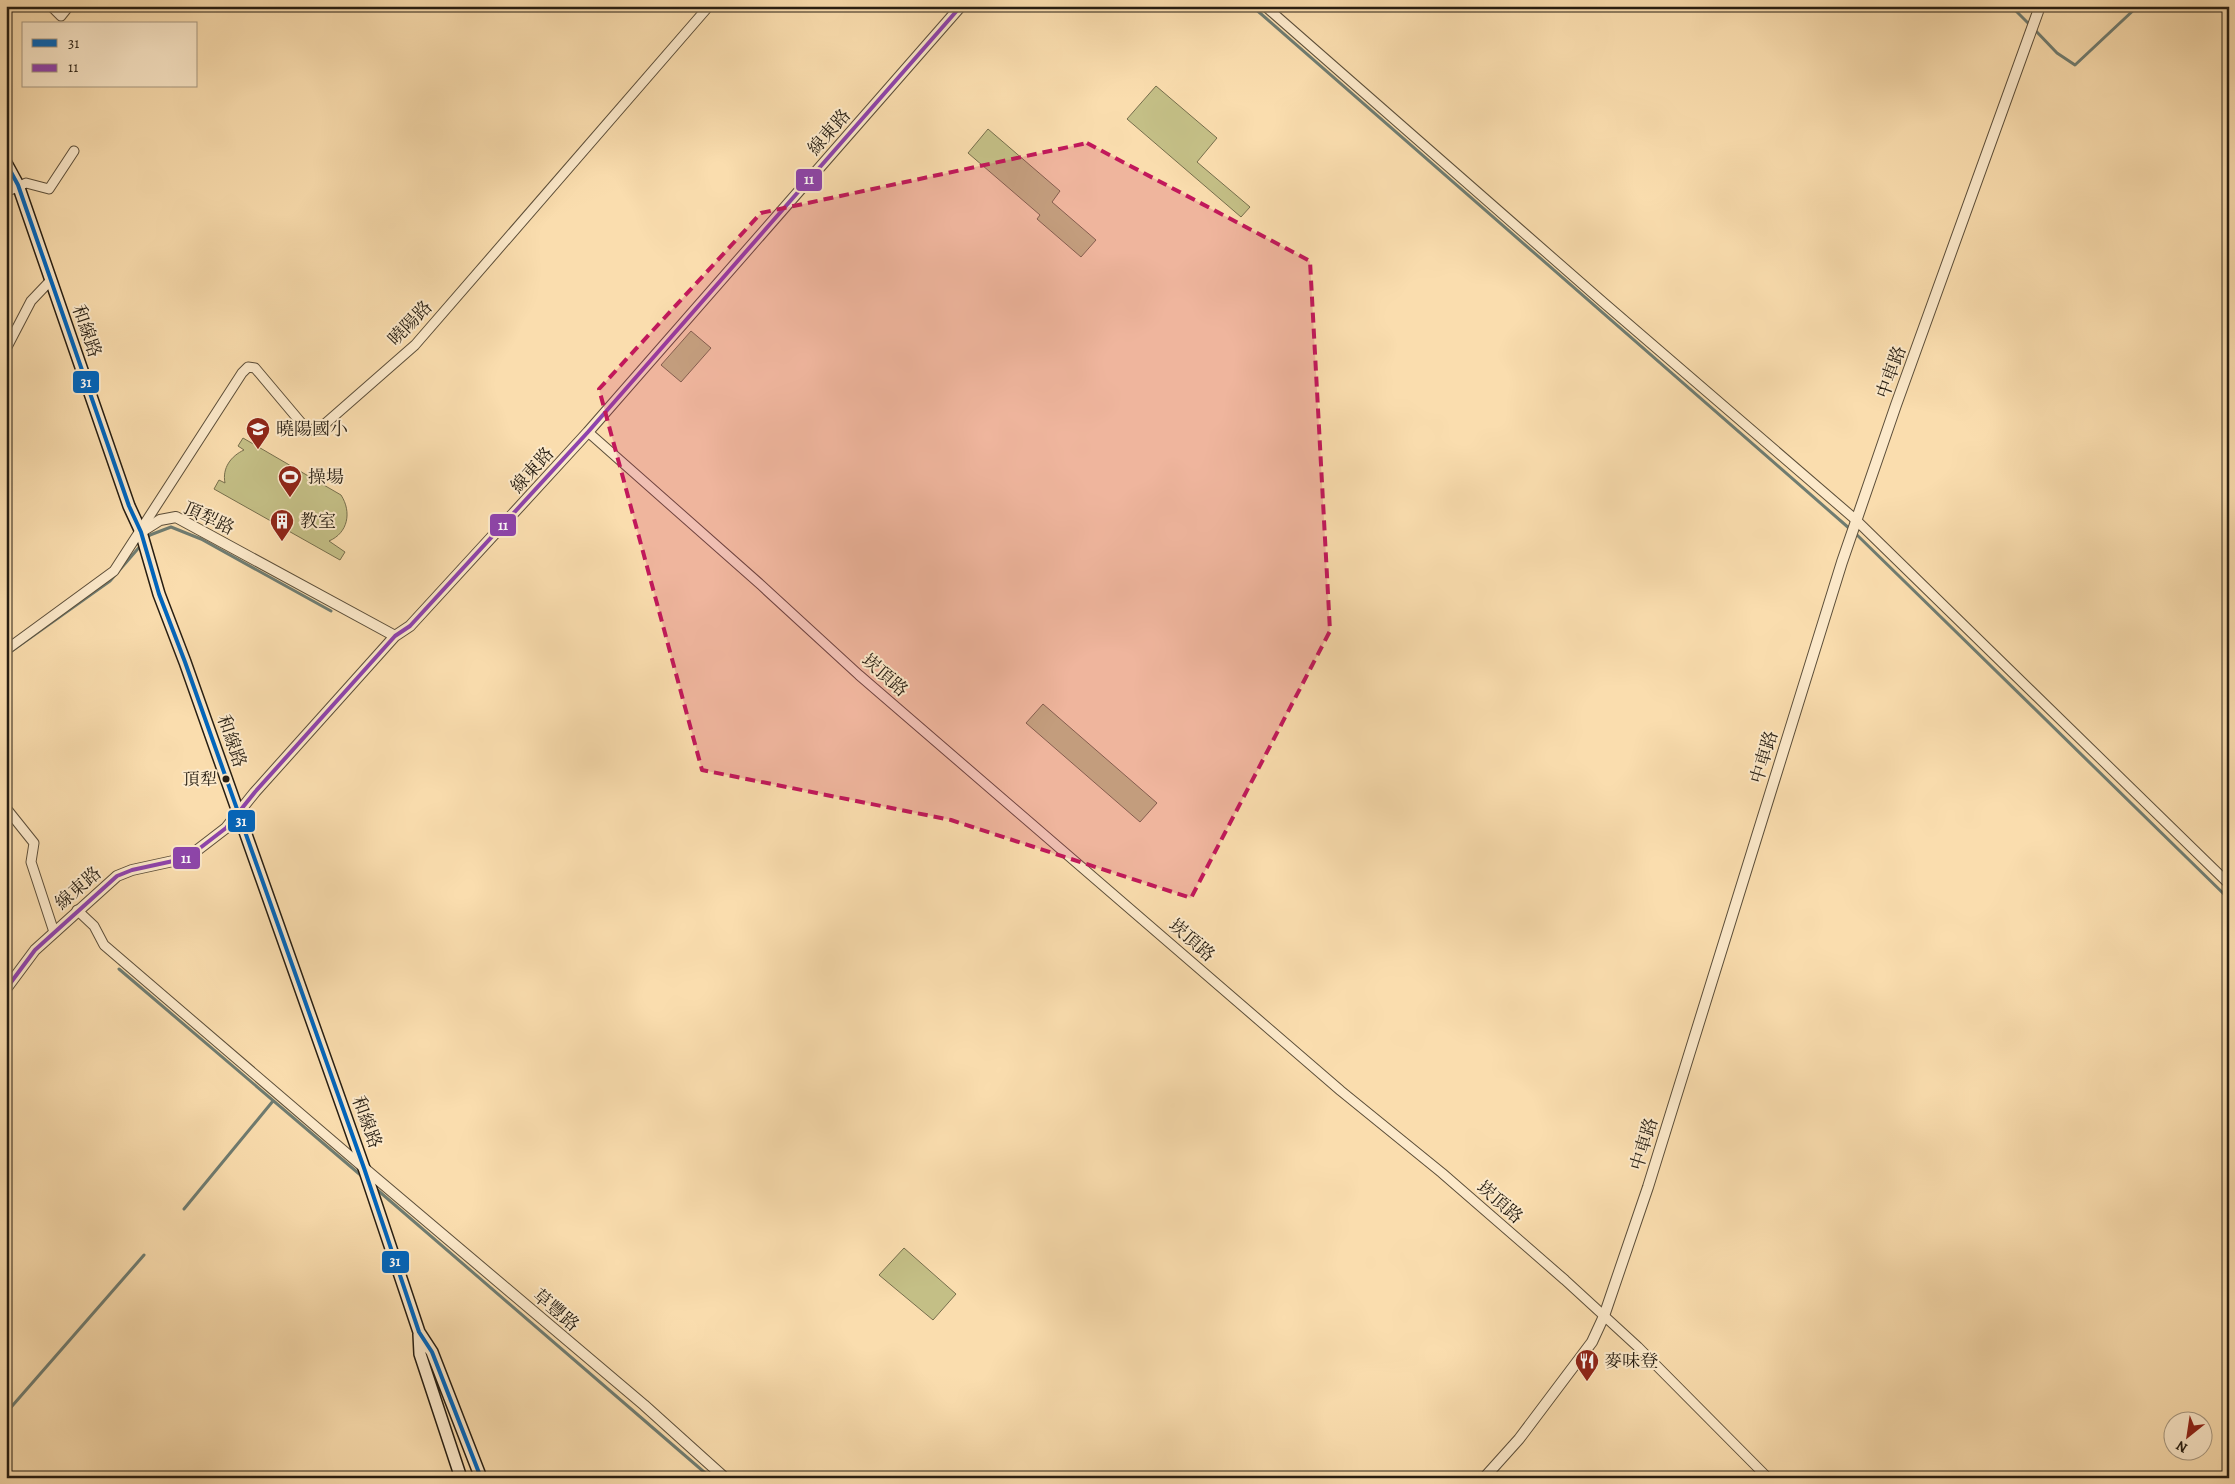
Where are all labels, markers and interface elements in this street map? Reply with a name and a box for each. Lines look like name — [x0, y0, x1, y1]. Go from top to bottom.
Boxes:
legend — [22, 22, 198, 88]
text: 31 — [68, 33, 79, 53]
text: 11 — [68, 57, 78, 77]
street label: 線東路 — [802, 104, 856, 160]
line badge: 11 — [795, 168, 823, 192]
text: 11 — [804, 170, 814, 189]
street label: 曉陽路 — [383, 295, 437, 351]
street label: 和線路 — [67, 302, 107, 360]
street label: 中車路 — [1870, 343, 1912, 401]
line badge: 31 — [72, 370, 100, 394]
text: 31 — [80, 373, 92, 392]
school or university icon: 曉陽國小 — [245, 416, 271, 450]
place label: 曉陽國小 — [276, 417, 348, 441]
street label: 線東路 — [505, 442, 559, 498]
sports icon: 操場 — [277, 464, 303, 498]
place label: 操場 — [308, 465, 344, 489]
street label: 頂犁路 — [179, 496, 239, 540]
building icon: 教室 — [269, 508, 295, 542]
place label: 教室 — [300, 509, 336, 533]
line badge: 11 — [489, 513, 517, 537]
text: 11 — [498, 516, 508, 535]
street label: 崁頂路 — [857, 648, 913, 702]
street label: 和線路 — [212, 712, 252, 770]
street label: 中車路 — [1745, 728, 1783, 786]
place label: 頂犁 — [183, 768, 217, 791]
marker: 頂犁 — [221, 774, 231, 784]
line badge: 31 — [227, 809, 256, 833]
text: 31 — [235, 812, 247, 831]
line badge: 11 — [172, 846, 201, 870]
text: 11 — [181, 849, 191, 868]
street label: 線東路 — [50, 861, 106, 915]
street label: 崁頂路 — [1164, 913, 1220, 967]
street label: 和線路 — [346, 1093, 388, 1151]
street label: 中車路 — [1625, 1115, 1663, 1173]
street label: 崁頂路 — [1472, 1175, 1528, 1229]
line badge: 31 — [381, 1250, 410, 1274]
text: 31 — [389, 1252, 401, 1271]
street label: 草豐路 — [528, 1283, 584, 1337]
restaurant icon: 麥味登 — [1574, 1348, 1600, 1382]
place label: 麥味登 — [1604, 1349, 1658, 1373]
north arrow — [2162, 1412, 2212, 1462]
text: N — [2173, 1436, 2191, 1458]

